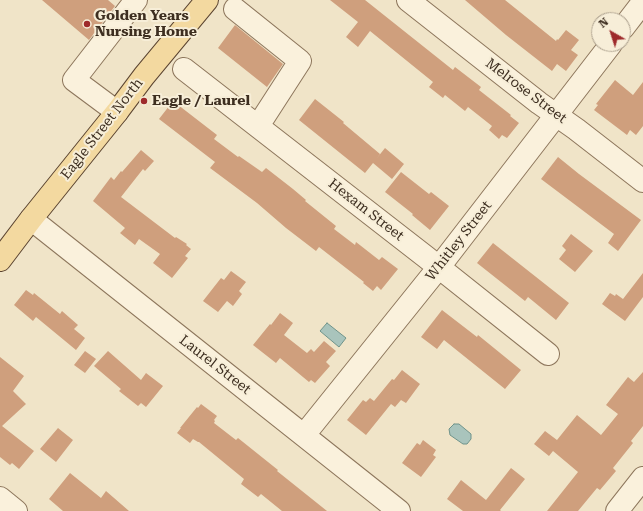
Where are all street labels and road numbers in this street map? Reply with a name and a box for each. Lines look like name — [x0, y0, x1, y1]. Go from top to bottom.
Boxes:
street label: Melrose Street — [482, 55, 570, 127]
street label: Eagle Street North — [57, 75, 147, 183]
street label: Hexam Street — [325, 175, 407, 245]
street label: Whitley Street — [423, 198, 495, 284]
street label: Laurel Street — [176, 332, 254, 398]

